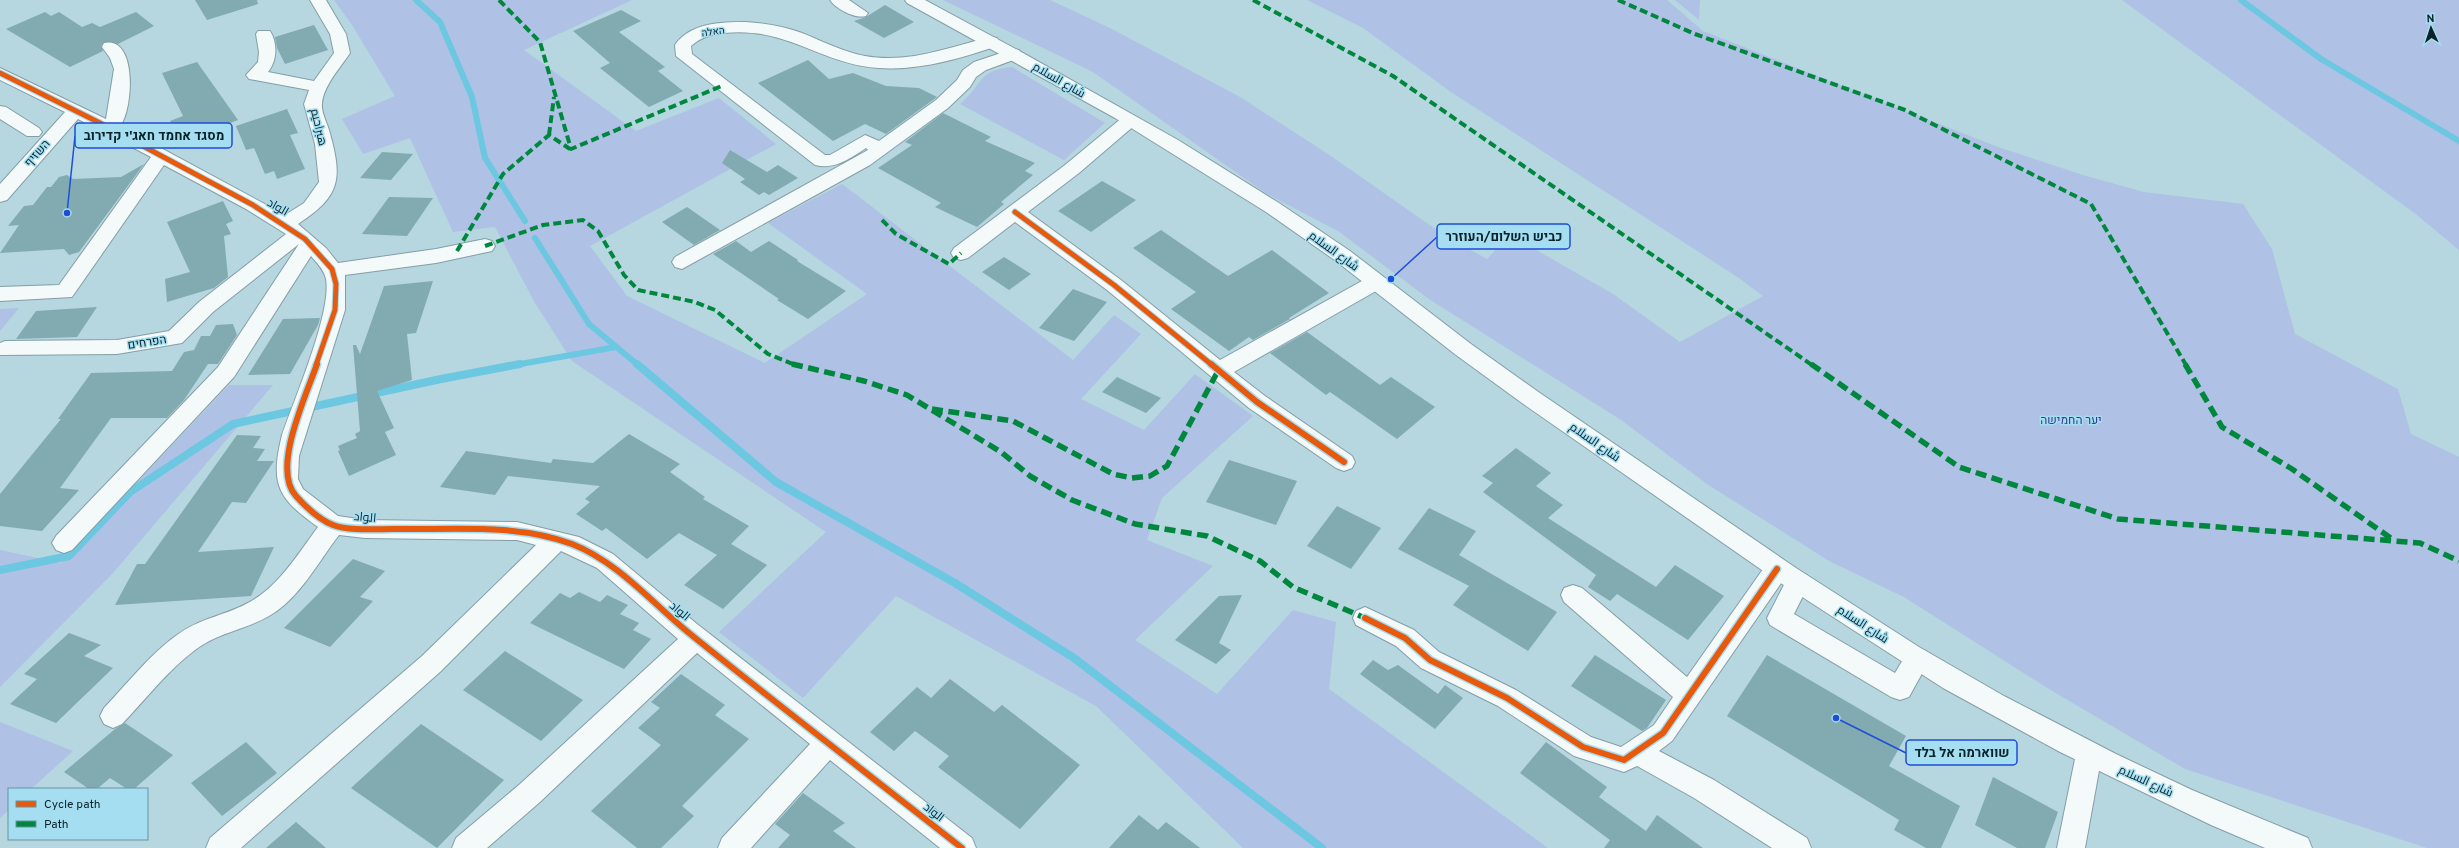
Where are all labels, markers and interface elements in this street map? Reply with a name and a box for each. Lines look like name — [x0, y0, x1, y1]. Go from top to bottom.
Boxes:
north arrow — [2411, 8, 2451, 48]
text: N — [2426, 12, 2435, 26]
street label: האלה — [701, 24, 726, 41]
street label: شارع السلام — [1029, 59, 1088, 102]
street label: هبراحيم — [306, 107, 330, 148]
callout: מסגד אחמד חאג'י קדירוב — [75, 123, 232, 148]
text: מסגד אחמד חאג'י קדירוב — [84, 129, 224, 145]
street label: השזיף — [21, 137, 54, 171]
street label: الواد — [264, 195, 291, 220]
callout: כביש השלום/העוזרר — [1437, 224, 1570, 249]
street label: شارع السلام — [1305, 228, 1362, 276]
text: כביש השלום/העוזרר — [1445, 230, 1563, 246]
street label: הפרחים — [127, 332, 168, 354]
park label: יער החמישה — [2040, 413, 2102, 429]
street label: شارع السلام — [1566, 419, 1623, 466]
street label: الواد — [353, 509, 377, 527]
street label: الواد — [666, 598, 693, 625]
street label: شارع السلام — [1834, 602, 1891, 648]
callout: שווארמה אל בלד — [1906, 740, 2017, 765]
text: שווארמה אל בלד — [1915, 746, 2009, 762]
street label: شارع السلام — [2116, 762, 2176, 802]
legend — [8, 788, 148, 840]
text: Cycle path — [44, 797, 101, 813]
street label: الواد — [920, 800, 947, 826]
text: Path — [44, 817, 69, 833]

